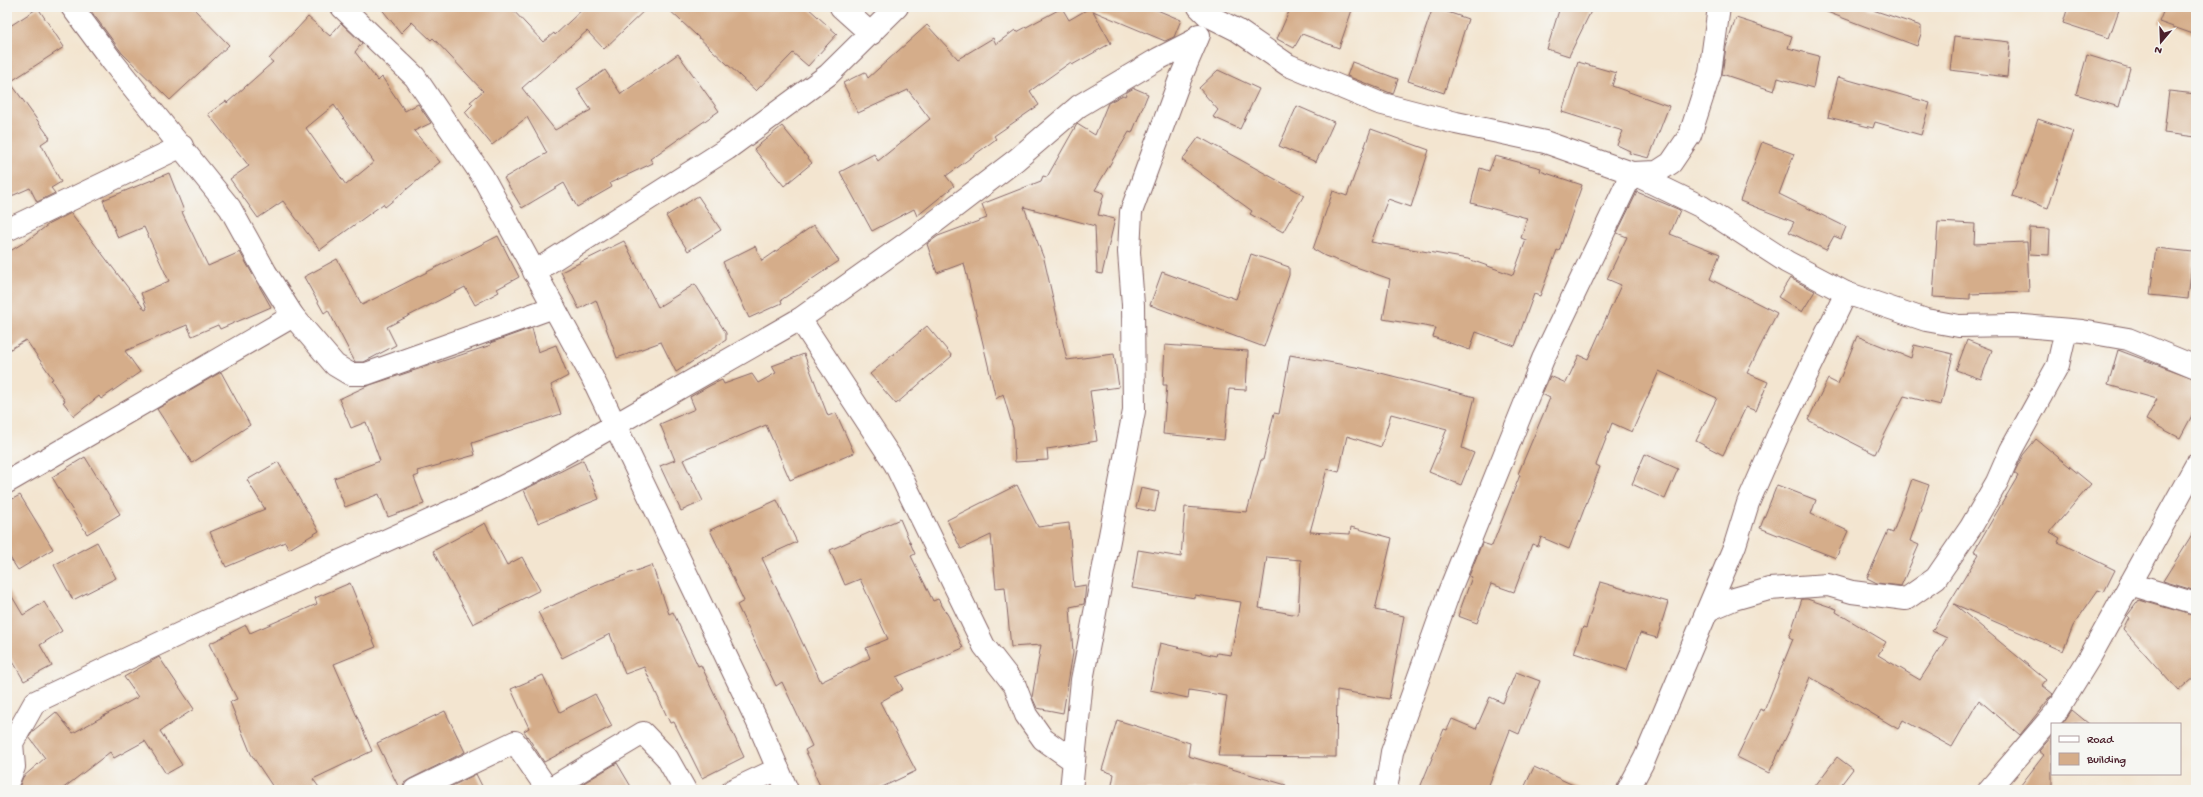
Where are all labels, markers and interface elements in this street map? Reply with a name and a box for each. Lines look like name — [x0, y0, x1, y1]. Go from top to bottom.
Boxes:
north arrow — [2141, 22, 2181, 62]
text: N — [2153, 43, 2164, 56]
legend — [2051, 723, 2181, 775]
text: Road — [2087, 734, 2114, 748]
text: Building — [2086, 754, 2126, 768]

